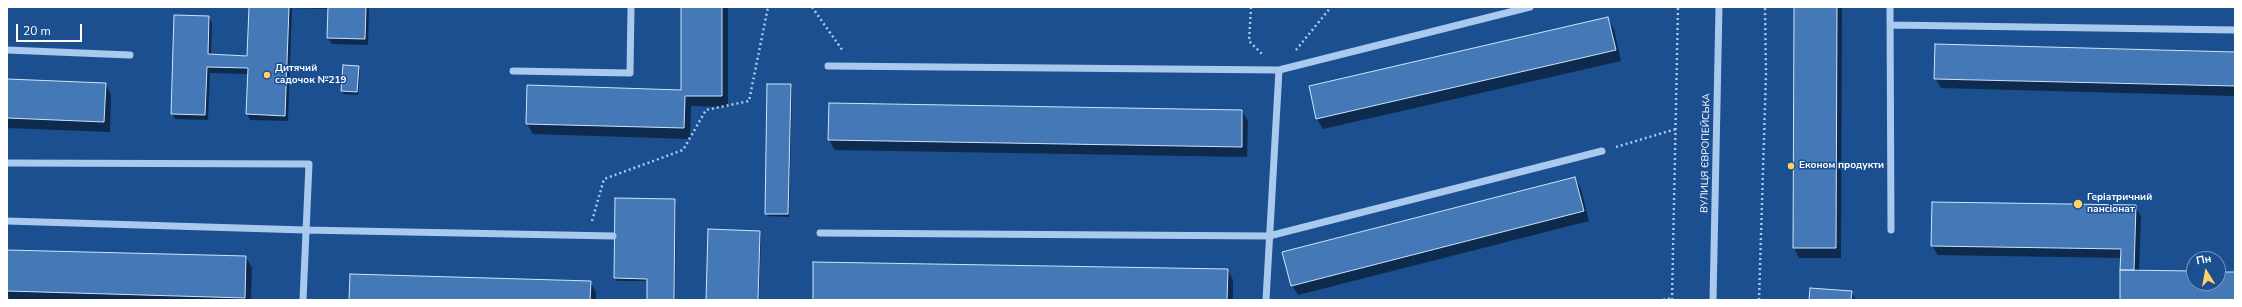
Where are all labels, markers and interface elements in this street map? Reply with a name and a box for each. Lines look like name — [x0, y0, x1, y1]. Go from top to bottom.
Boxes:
scale bar — [18, 16, 84, 42]
text: 20 m — [23, 23, 51, 39]
place label: Дитячий садочок №219 — [275, 63, 347, 86]
marker: Дитячий садочок №219 — [262, 70, 272, 80]
street label: ВУЛИЦЯ ЄВРОПЕЙСЬКА — [1699, 93, 1713, 213]
place label: Економ продукти — [1799, 160, 1884, 172]
marker: Економ продукти — [1786, 161, 1796, 171]
place label: Геріатричний пансіонат — [2087, 192, 2152, 216]
marker: Геріатричний пансіонат — [2072, 198, 2084, 210]
north arrow — [2186, 251, 2226, 291]
text: Пн — [2195, 251, 2213, 269]

